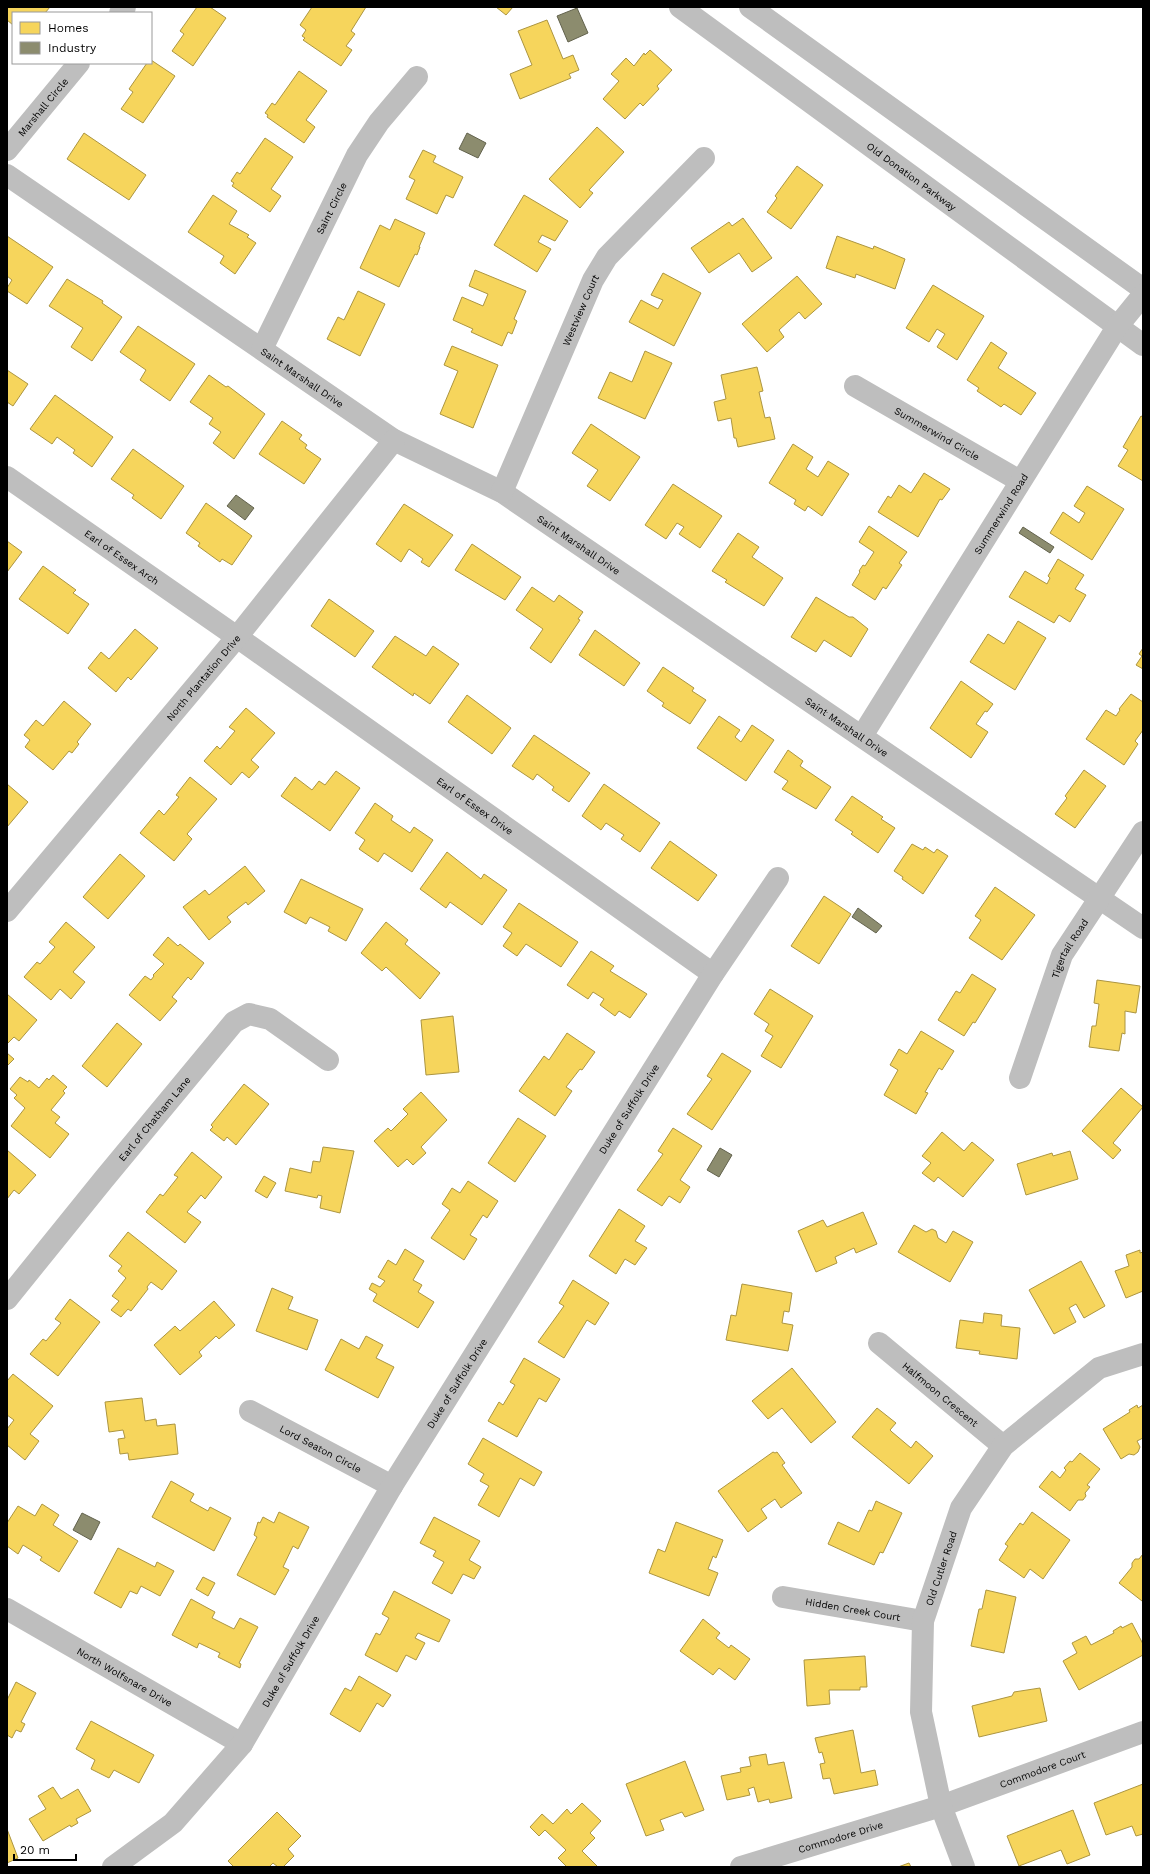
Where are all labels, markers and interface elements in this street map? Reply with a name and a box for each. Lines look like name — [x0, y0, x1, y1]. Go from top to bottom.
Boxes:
legend — [12, 12, 152, 64]
text: Homes — [48, 21, 89, 35]
text: Industry — [48, 41, 97, 55]
street label: Marshall Circle — [16, 76, 71, 139]
street label: Old Donation Parkway — [865, 140, 959, 213]
street label: Saint Circle — [314, 180, 349, 236]
street label: Westview Court — [560, 272, 601, 348]
street label: Saint Marshall Drive — [259, 346, 346, 410]
street label: Summerwind Circle — [893, 405, 982, 463]
street label: Summerwind Road — [972, 472, 1030, 556]
street label: Saint Marshall Drive — [535, 513, 622, 577]
street label: Earl of Essex Arch — [82, 528, 161, 587]
street label: North Plantation Drive — [164, 632, 243, 723]
street label: Saint Marshall Drive — [803, 695, 890, 759]
street label: Earl of Essex Drive — [434, 775, 515, 837]
street label: Tigertail Road — [1049, 917, 1090, 980]
street label: Duke of Suffolk Drive — [597, 1062, 661, 1156]
street label: Earl of Chatham Lane — [116, 1074, 193, 1163]
street label: Duke of Suffolk Drive — [425, 1336, 489, 1431]
street label: Halfmoon Crescent — [900, 1360, 981, 1429]
street label: Lord Seaton Circle — [278, 1423, 363, 1475]
street label: Old Cutler Road — [924, 1530, 959, 1607]
street label: Hidden Creek Court — [805, 1596, 902, 1623]
street label: Duke of Suffolk Drive — [260, 1614, 322, 1709]
street label: North Wolfsnare Drive — [75, 1645, 174, 1709]
street label: Commodore Court — [998, 1748, 1088, 1790]
street label: Commodore Drive — [797, 1819, 885, 1855]
scale bar — [14, 1836, 76, 1862]
text: 20 m — [20, 1843, 50, 1857]

